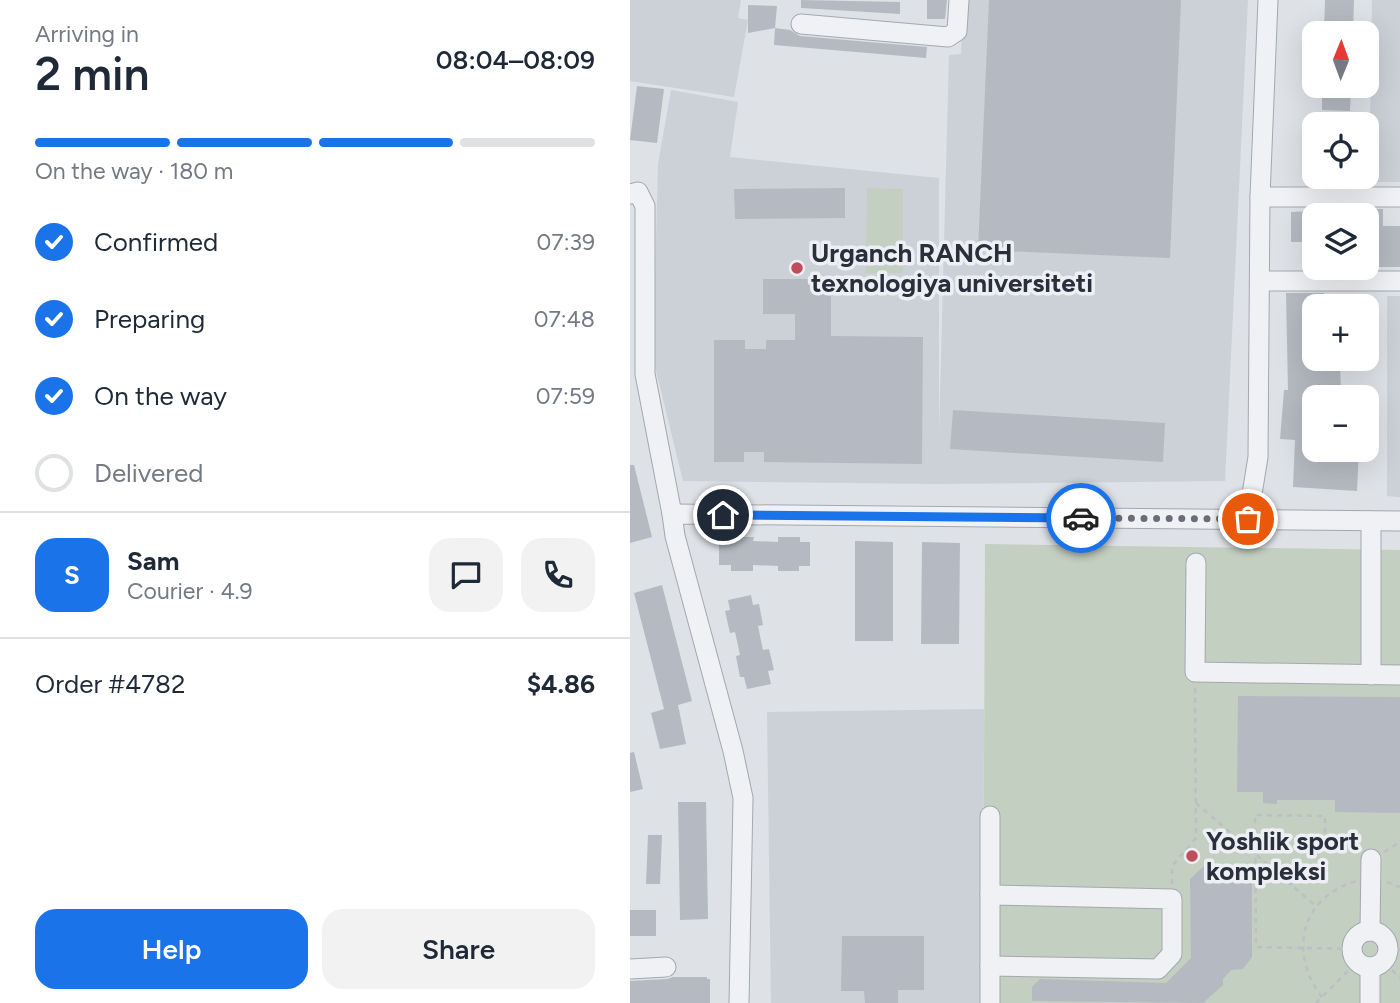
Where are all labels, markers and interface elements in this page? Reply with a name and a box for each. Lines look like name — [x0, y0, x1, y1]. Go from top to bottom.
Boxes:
text: Arriving in — [35, 20, 139, 48]
north arrow — [1302, 21, 1379, 98]
map controls — [1302, 21, 1379, 462]
text: 08:04–08:09 — [436, 44, 595, 76]
text: 2 min — [35, 46, 150, 102]
button: locate — [1302, 112, 1379, 189]
text: On the way · 180 m — [35, 157, 233, 185]
button: layers — [1302, 203, 1379, 280]
icon: check — [35, 223, 73, 261]
text: Confirmed — [94, 226, 218, 258]
text: 07:39 — [537, 228, 595, 256]
place label: Urganch RANCH texnologiya universiteti — [811, 237, 1093, 299]
marker: Urganch RANCH texnologiya universiteti — [789, 260, 805, 276]
button: + — [1302, 294, 1379, 371]
icon: check — [35, 300, 73, 338]
text: Preparing — [94, 303, 205, 335]
text: 07:48 — [534, 305, 595, 333]
icon: check — [35, 377, 73, 415]
text: On the way — [94, 380, 227, 412]
text: 07:59 — [536, 382, 595, 410]
button: − — [1302, 385, 1379, 462]
text: Delivered — [94, 457, 203, 489]
courier — [1046, 483, 1116, 553]
pin — [693, 485, 753, 545]
pin — [1218, 489, 1278, 549]
icon: home — [704, 496, 742, 534]
icon: car — [1062, 499, 1100, 537]
icon: bag — [1229, 500, 1267, 538]
button: chat — [429, 538, 503, 612]
button: phone — [521, 538, 595, 612]
text: Sam — [127, 545, 179, 577]
text: S — [64, 559, 80, 591]
text: Courier · 4.9 — [127, 577, 253, 605]
text: Order #4782 — [35, 668, 186, 700]
text: $4.86 — [527, 668, 595, 700]
place label: Yoshlik sport kompleksi — [1206, 825, 1359, 887]
marker: Yoshlik sport kompleksi — [1184, 848, 1200, 864]
button: Help — [35, 909, 308, 989]
button: Share — [322, 909, 595, 989]

